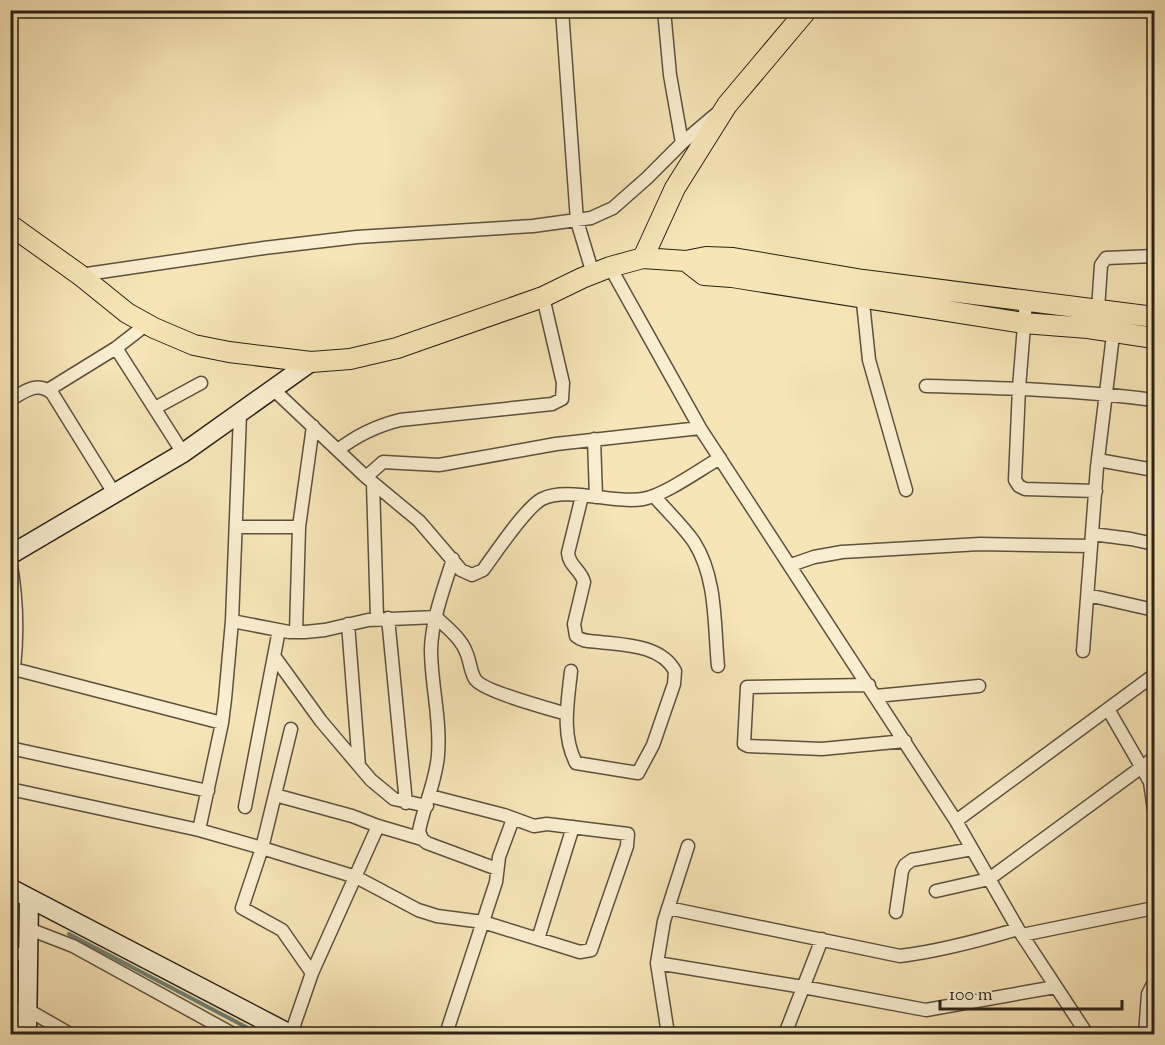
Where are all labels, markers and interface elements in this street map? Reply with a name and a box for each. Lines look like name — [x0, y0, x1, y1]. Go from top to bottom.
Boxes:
scale bar — [940, 973, 1122, 1011]
text: 100 m — [949, 983, 993, 1009]

